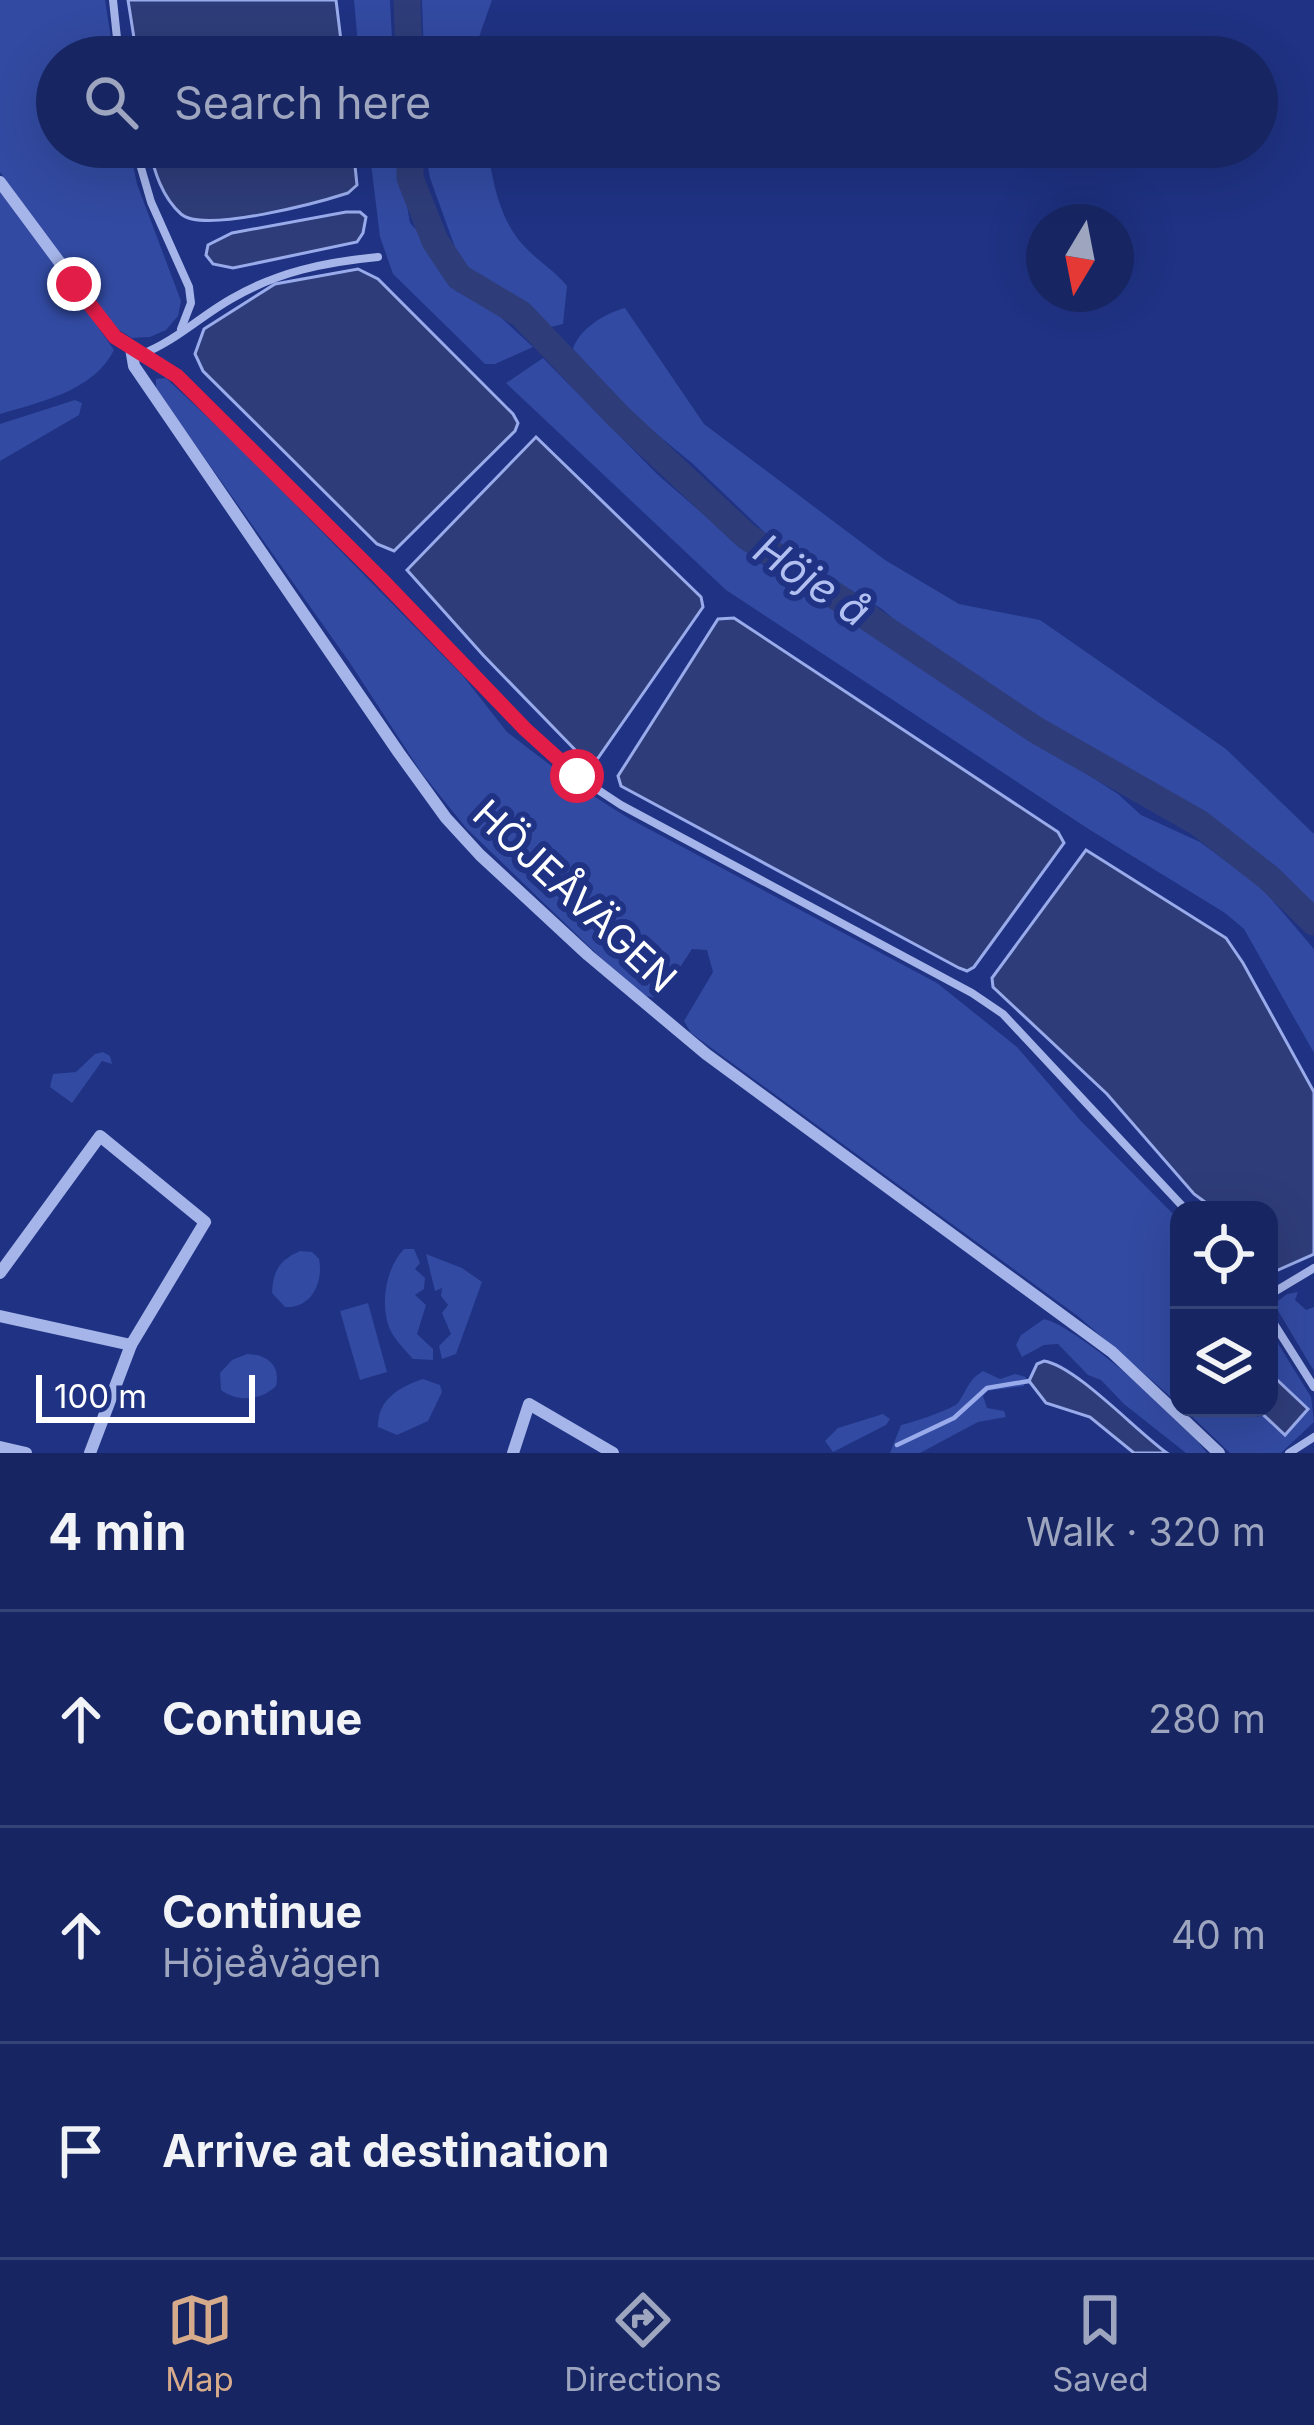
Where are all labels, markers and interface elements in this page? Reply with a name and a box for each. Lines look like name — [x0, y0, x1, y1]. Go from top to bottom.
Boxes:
search box — [36, 36, 1278, 168]
icon: search — [78, 69, 144, 135]
text: Search here — [174, 75, 431, 130]
north arrow — [1026, 204, 1134, 312]
route end — [47, 257, 101, 311]
water label: Höje å — [745, 523, 880, 637]
route start — [550, 749, 604, 803]
street label: HÖJEÅVÄGEN — [464, 788, 688, 1002]
map controls — [1170, 1201, 1278, 1417]
button: locate — [1170, 1201, 1278, 1309]
button: layers — [1170, 1309, 1278, 1417]
scale bar — [36, 1369, 255, 1422]
text: 100 m — [54, 1376, 147, 1416]
text: 4 min — [48, 1501, 187, 1562]
text: Walk · 320 m — [1026, 1508, 1266, 1555]
icon: ahead — [48, 1686, 114, 1752]
text: Continue — [162, 1691, 362, 1746]
text: 280 m — [1148, 1695, 1266, 1742]
text: Continue — [162, 1884, 362, 1939]
icon: ahead — [48, 1902, 114, 1968]
text: 40 m — [1171, 1911, 1266, 1958]
text: Höjeåvägen — [162, 1939, 382, 1986]
icon: arrive — [48, 2118, 114, 2184]
text: Arrive at destination — [162, 2123, 609, 2178]
tab: Map — [165, 2287, 234, 2399]
tab: Directions — [564, 2287, 722, 2399]
tab: Saved — [1052, 2287, 1149, 2399]

